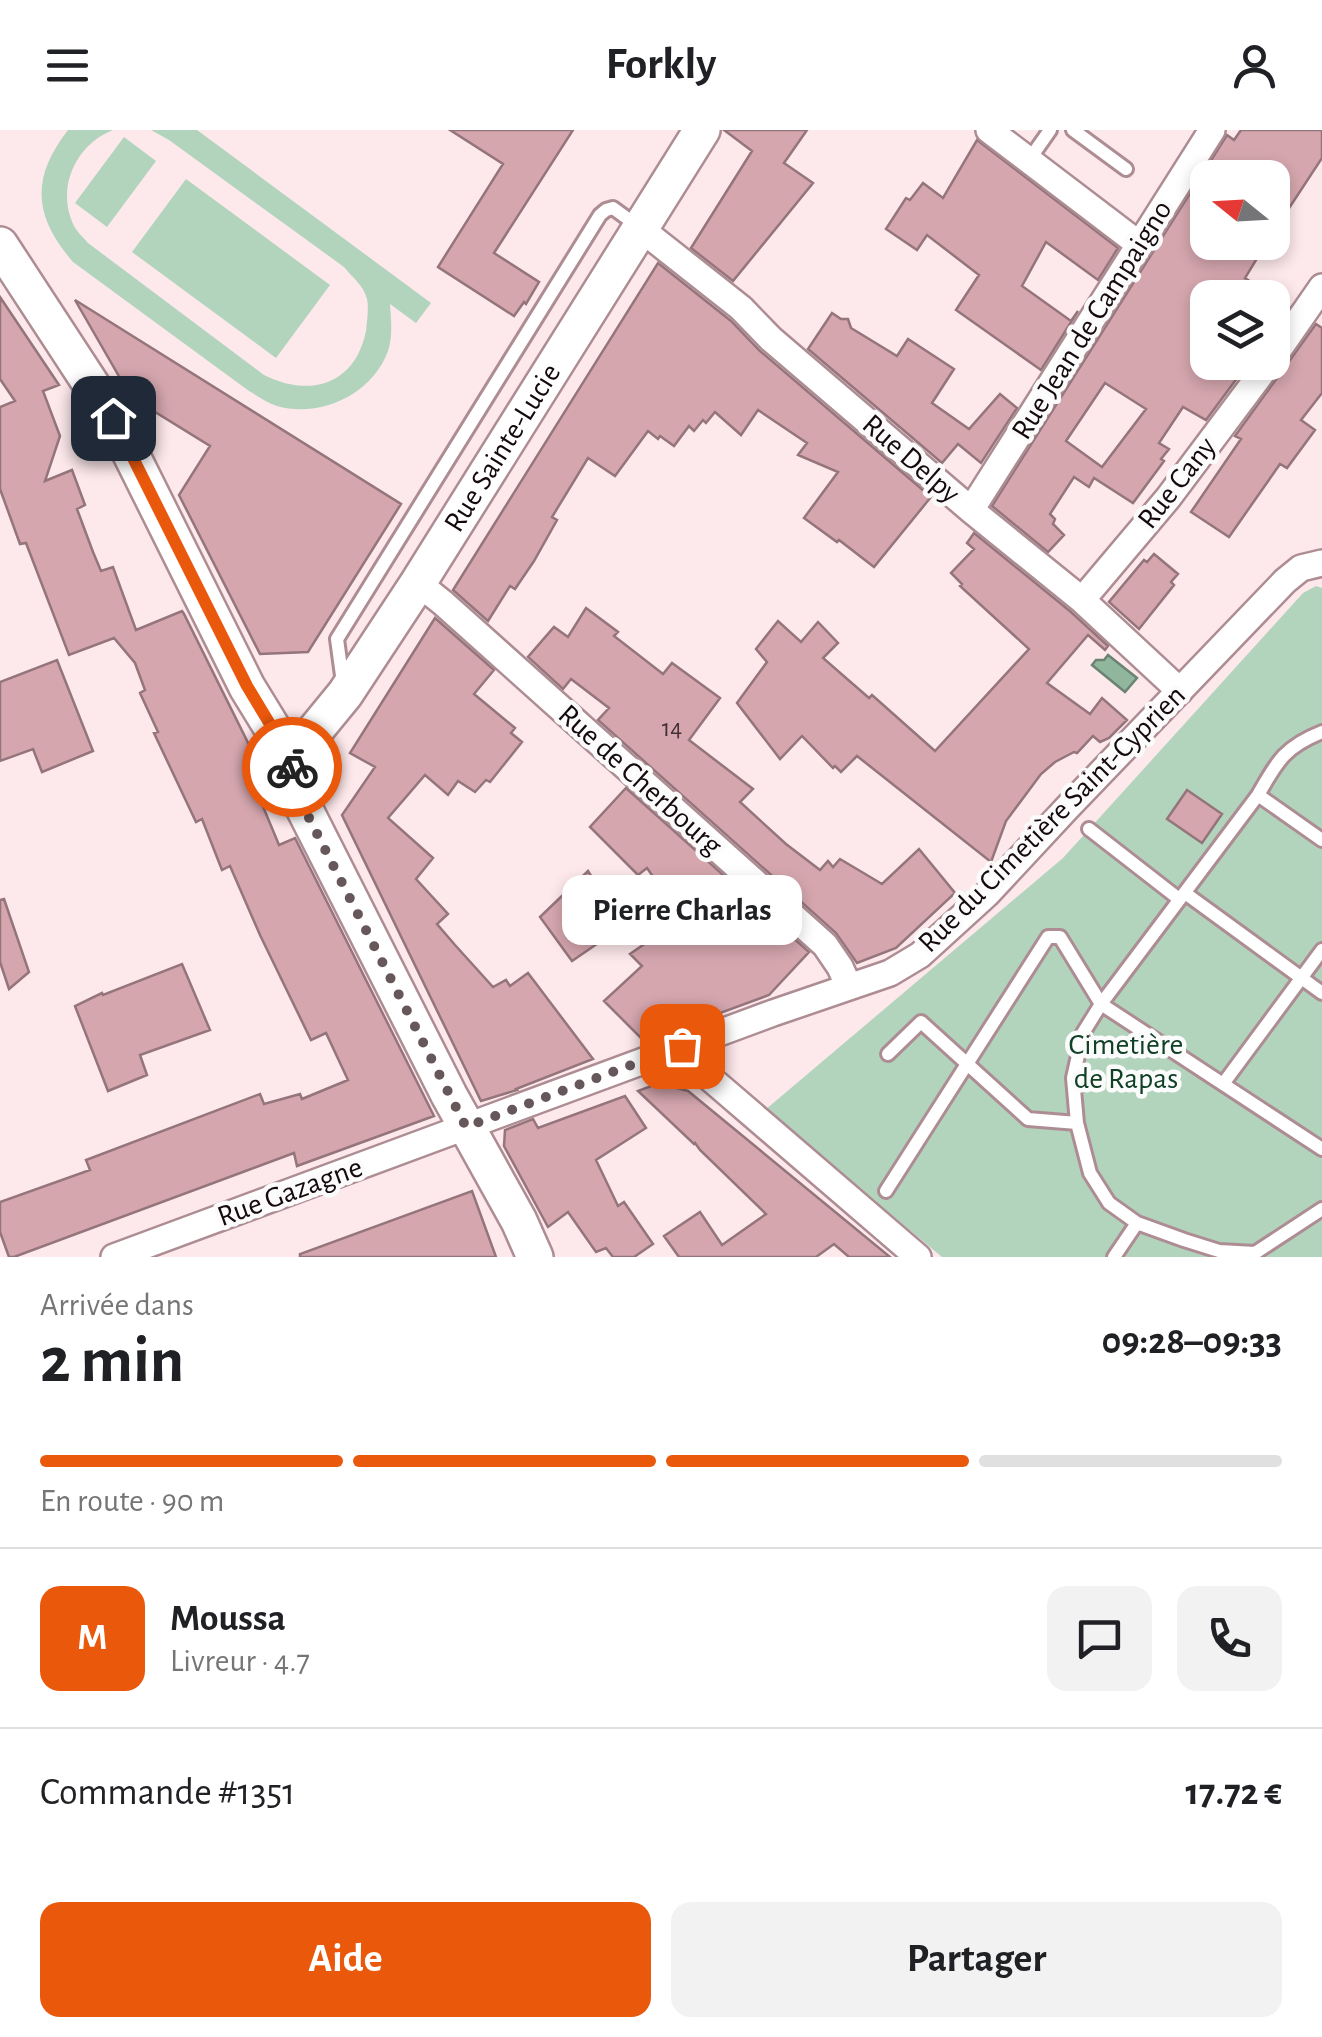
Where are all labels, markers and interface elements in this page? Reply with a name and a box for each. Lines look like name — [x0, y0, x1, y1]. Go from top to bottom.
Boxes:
icon: menu — [40, 38, 95, 93]
icon: person — [1227, 38, 1282, 93]
text: Forkly — [606, 42, 716, 87]
north arrow — [1190, 160, 1290, 260]
map controls — [1190, 160, 1290, 380]
street label: Rue Jean de Campaigno — [1006, 195, 1178, 445]
button: layers — [1190, 280, 1290, 380]
street label: Rue Sainte-Lucie — [439, 359, 566, 537]
pin — [71, 376, 156, 461]
icon: home — [86, 391, 141, 446]
street label: Rue Delpy — [856, 409, 966, 509]
street label: Rue Cany — [1132, 431, 1222, 534]
street label: Rue du Cimetière Saint-Cyprien — [913, 680, 1191, 958]
street label: Rue de Cherbourg — [552, 699, 728, 861]
house number: 14 — [662, 716, 682, 741]
courier — [242, 717, 342, 817]
icon: bike — [265, 740, 320, 795]
callout: Pierre Charlas — [562, 876, 802, 946]
text: Pierre Charlas — [592, 894, 772, 926]
pin — [640, 1004, 725, 1089]
icon: bag — [655, 1019, 710, 1074]
park label: Cimetière de Rapas — [1069, 1030, 1183, 1094]
street label: Rue Gazagne — [214, 1152, 366, 1232]
text: Arrivée dans — [40, 1289, 194, 1321]
text: 09:28–09:33 — [1101, 1323, 1282, 1361]
text: 2 min — [40, 1329, 184, 1394]
text: En route · 90 m — [40, 1485, 224, 1517]
button: chat — [1047, 1586, 1152, 1691]
button: phone — [1177, 1586, 1282, 1691]
text: Moussa — [170, 1600, 286, 1638]
text: M — [77, 1619, 108, 1657]
text: Livreur · 4.7 — [170, 1645, 310, 1677]
text: Commande #1351 — [40, 1774, 295, 1812]
text: 17.72 € — [1185, 1774, 1282, 1812]
button: Aide — [40, 1902, 651, 2017]
button: Partager — [671, 1902, 1282, 2017]

